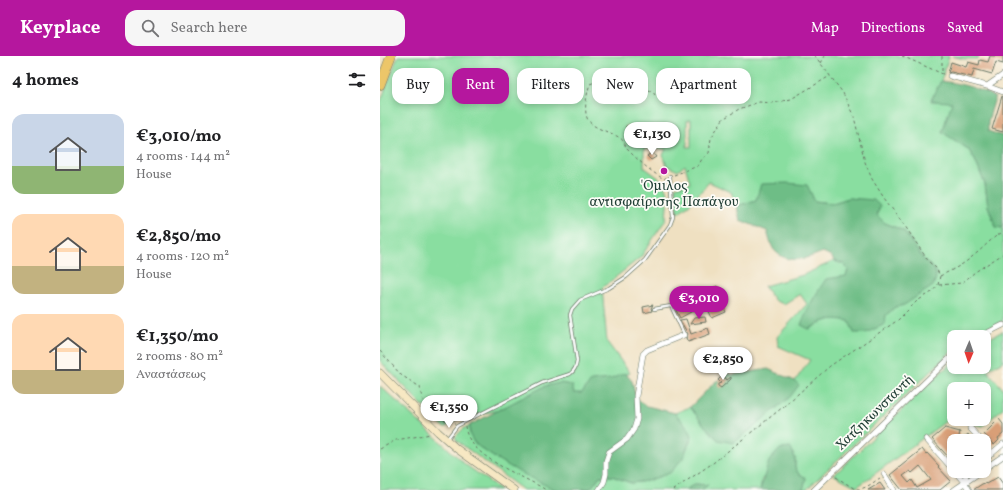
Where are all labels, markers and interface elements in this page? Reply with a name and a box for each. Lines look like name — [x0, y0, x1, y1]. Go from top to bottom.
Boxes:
search box — [125, 10, 405, 46]
text: Keyplace — [20, 15, 101, 41]
icon: search — [139, 17, 161, 39]
text: Search here — [171, 18, 247, 39]
text: Map — [811, 19, 839, 38]
text: Directions — [861, 19, 925, 38]
text: Saved — [947, 19, 983, 38]
chip: Buy — [392, 68, 444, 104]
chip: Rent — [452, 68, 509, 104]
chip: Filters — [517, 68, 584, 104]
chip: New — [592, 68, 648, 104]
chip: Apartment — [656, 68, 751, 104]
text: 4 homes — [12, 69, 79, 92]
icon: filters — [346, 69, 368, 91]
pin: €1,130 — [619, 122, 685, 156]
text: €3,010/mo — [136, 125, 221, 148]
text: €1,130 — [633, 126, 671, 144]
icon: home — [44, 130, 92, 178]
text: 4 rooms · 144 m² — [136, 148, 230, 166]
text: House — [136, 166, 172, 184]
marker: 'Ομιλος αντισφαίρισης Παπάγου — [659, 166, 669, 176]
place label: 'Ομιλος αντισφαίρισης Παπάγου — [589, 177, 739, 212]
text: €2,850/mo — [136, 225, 221, 248]
icon: home — [44, 230, 92, 278]
text: 4 rooms · 120 m² — [136, 248, 229, 266]
text: House — [136, 266, 172, 284]
pin: €3,010 — [666, 286, 732, 320]
text: €3,010 — [678, 290, 720, 308]
text: €1,350/mo — [136, 325, 219, 348]
icon: home — [44, 330, 92, 378]
north arrow — [947, 330, 991, 374]
map controls — [947, 330, 991, 478]
pin: €2,850 — [690, 347, 756, 381]
text: 2 rooms · 80 m² — [136, 348, 223, 366]
text: €2,850 — [702, 351, 744, 369]
text: Αναστάσεως — [136, 366, 206, 384]
street label: Χατζηκωνσταντή — [832, 371, 918, 455]
button: + — [947, 382, 991, 426]
pin: €1,350 — [416, 395, 482, 429]
text: €1,350 — [429, 399, 469, 417]
button: − — [947, 434, 991, 478]

